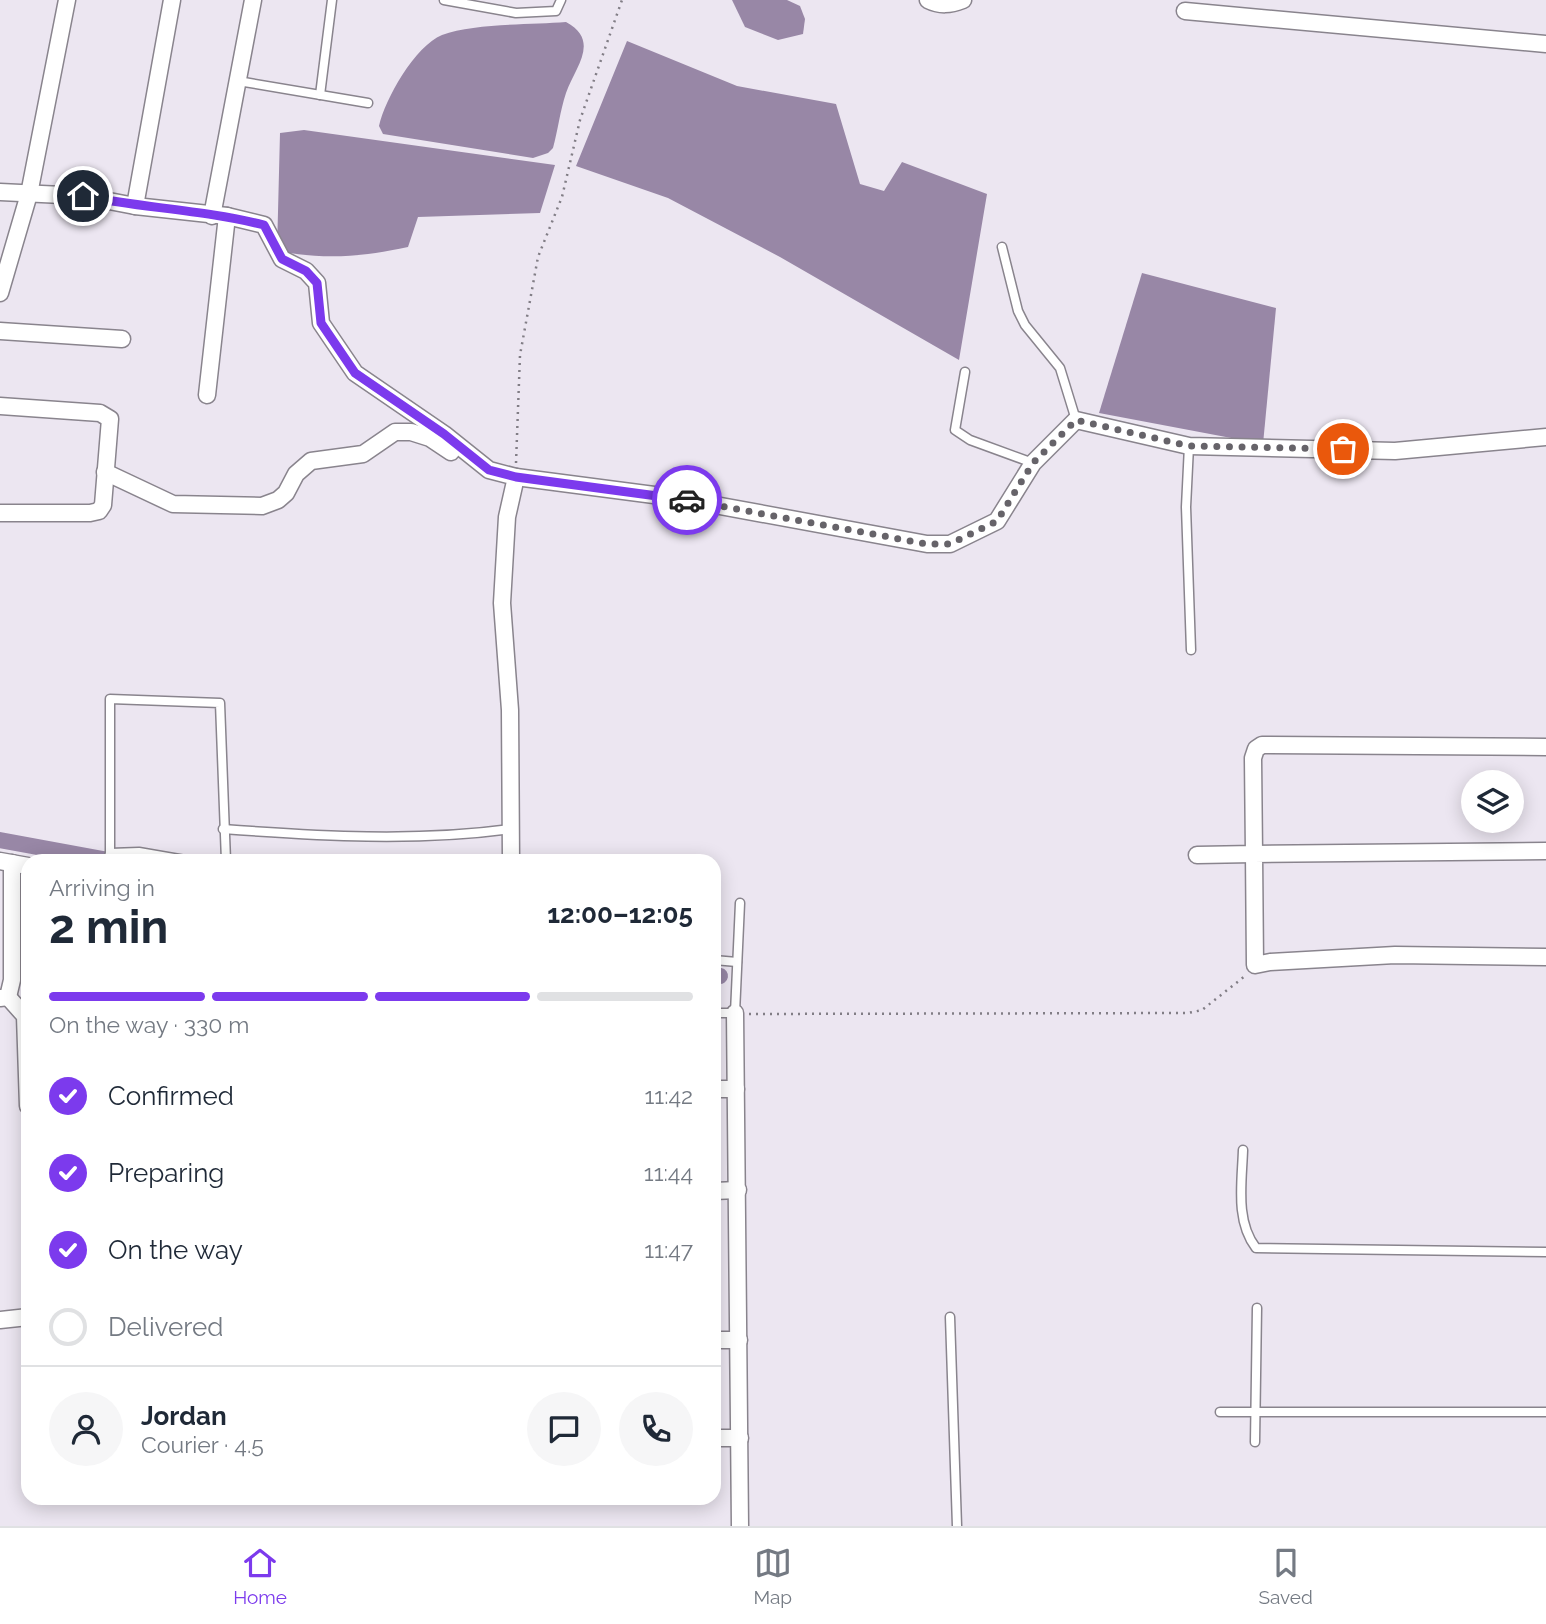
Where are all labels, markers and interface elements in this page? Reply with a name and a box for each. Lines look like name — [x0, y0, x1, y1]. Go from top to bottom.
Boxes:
pin — [53, 166, 113, 226]
icon: home — [64, 177, 102, 215]
pin — [1313, 419, 1373, 479]
icon: bag — [1324, 430, 1362, 468]
courier — [652, 465, 722, 535]
icon: car — [668, 481, 706, 519]
map controls — [1461, 770, 1524, 833]
button: layers — [1461, 770, 1524, 833]
text: Arriving in — [49, 874, 155, 901]
text: 12:00–12:05 — [547, 899, 693, 929]
text: 2 min — [49, 900, 168, 954]
text: On the way · 330 m — [49, 1011, 249, 1038]
icon: check — [49, 1077, 87, 1115]
text: Confirmed — [108, 1081, 234, 1111]
text: 11:42 — [644, 1082, 693, 1109]
icon: check — [49, 1154, 87, 1192]
text: Preparing — [108, 1158, 224, 1188]
text: 11:44 — [644, 1159, 693, 1186]
icon: check — [49, 1231, 87, 1269]
text: On the way — [108, 1235, 243, 1265]
text: 11:47 — [644, 1236, 693, 1263]
text: Delivered — [108, 1312, 223, 1342]
button: person — [49, 1392, 123, 1466]
button: chat — [527, 1392, 601, 1466]
button: phone — [619, 1392, 693, 1466]
text: Jordan — [141, 1401, 227, 1431]
text: Courier · 4.5 — [141, 1431, 264, 1458]
tab: Home — [233, 1544, 287, 1608]
tab: Map — [753, 1544, 792, 1608]
tab: Saved — [1258, 1544, 1313, 1608]

